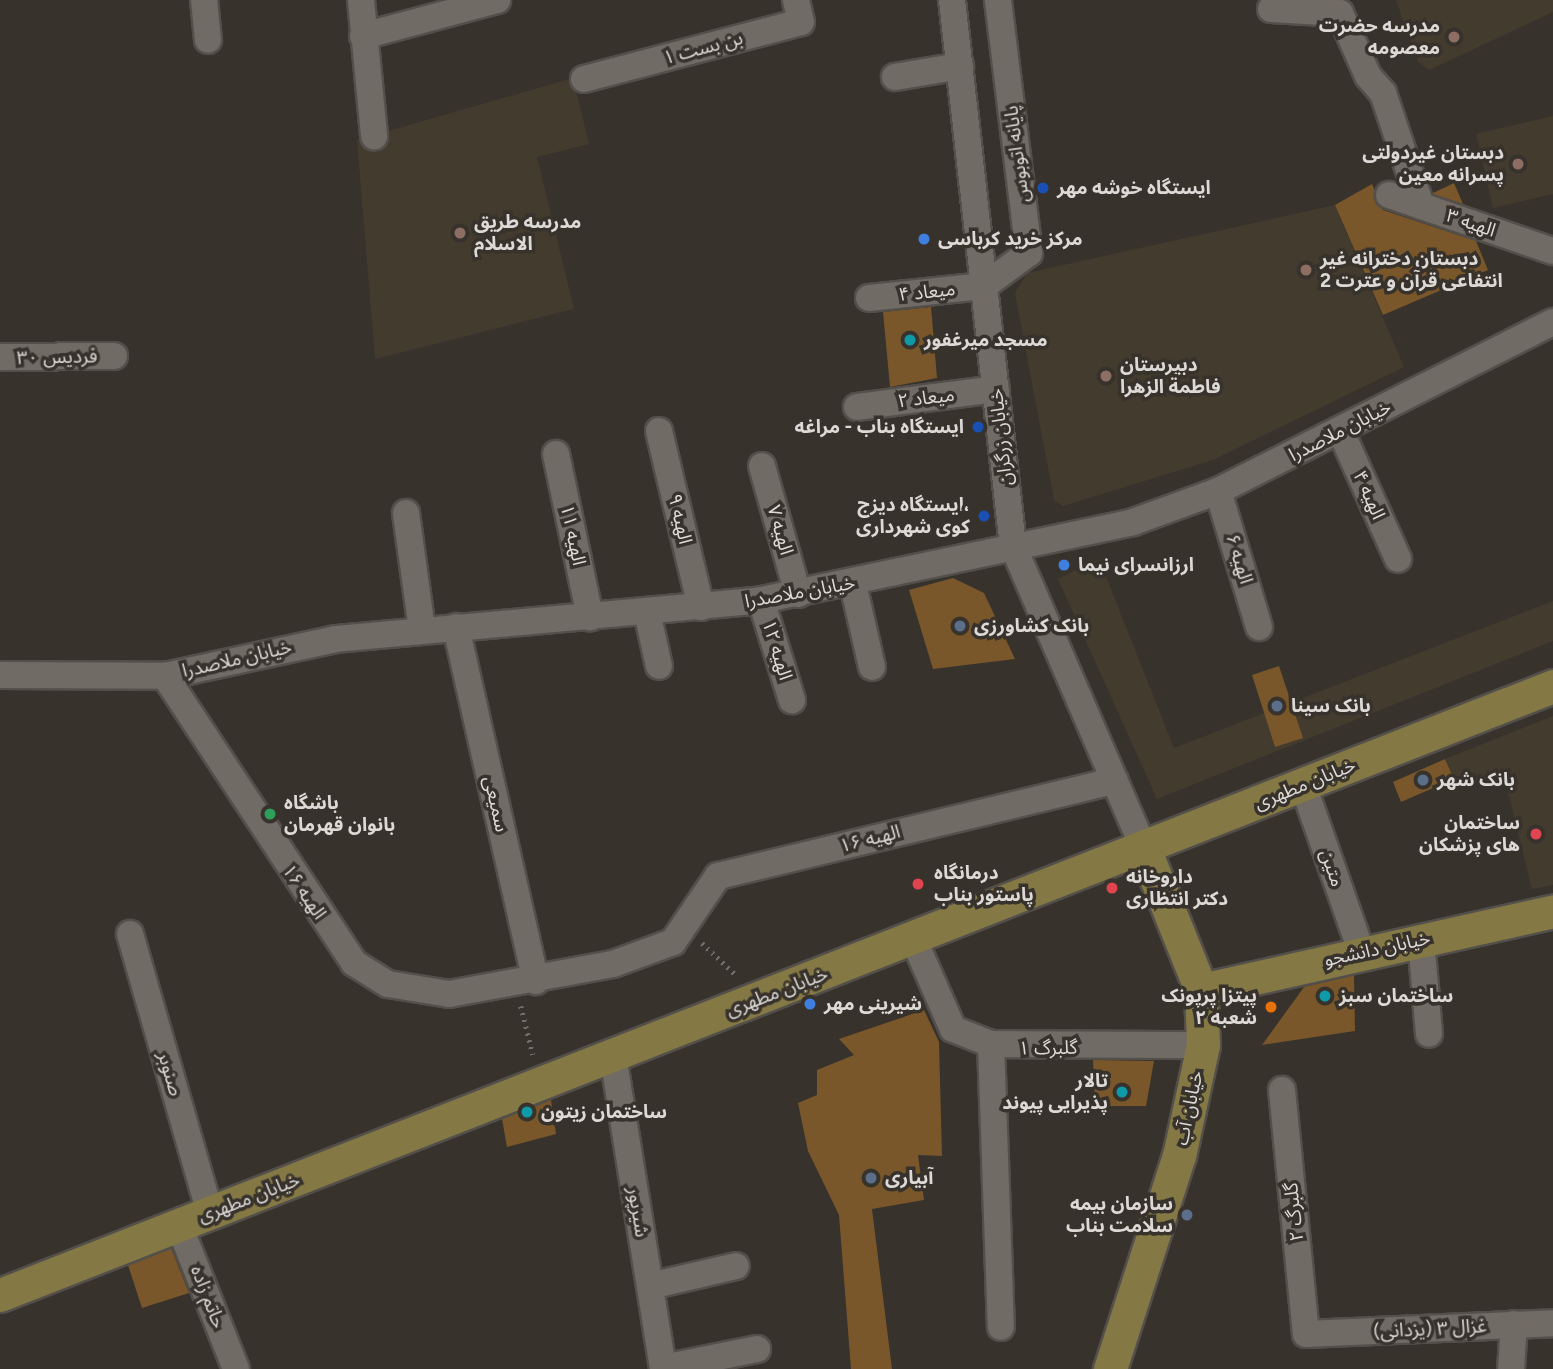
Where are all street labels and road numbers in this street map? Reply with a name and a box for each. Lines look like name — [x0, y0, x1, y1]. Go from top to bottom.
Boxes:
street label: بن بست ۱ — [661, 26, 745, 70]
street label: پایانه اتوبوس — [1000, 104, 1034, 204]
street label: الهیه ۳ — [1443, 204, 1499, 242]
street label: میعاد ۴ — [897, 278, 957, 306]
street label: فردیس ۳۰ — [16, 345, 98, 369]
street label: میعاد ۲ — [896, 383, 956, 413]
street label: خیابان زرگران — [985, 387, 1017, 487]
street label: خیابان ملاصدرا — [1285, 395, 1395, 467]
street label: الهیه ۴ — [1348, 467, 1390, 523]
street label: الهیه ۹ — [663, 492, 697, 546]
street label: الهیه ۱۱ — [555, 502, 591, 568]
street label: الهیه ۷ — [762, 502, 798, 558]
street label: الهیه ۶ — [1221, 531, 1257, 587]
street label: خیابان ملاصدرا — [743, 571, 857, 613]
street label: الهیه ۱۲ — [757, 617, 797, 683]
street label: خیابان ملاصدرا — [180, 635, 294, 683]
street label: خیابان مطهری — [1251, 753, 1359, 815]
street label: سمیعی — [478, 774, 514, 834]
street label: الهیه ۱۶ — [837, 820, 903, 858]
street label: متین — [1315, 846, 1349, 890]
street label: الهیه ۱۶ — [277, 860, 331, 924]
street label: خیابان دانشجو — [1322, 927, 1432, 971]
street label: خیابان مطهری — [723, 962, 831, 1022]
street label: گلبرگ ۱ — [1018, 1036, 1078, 1060]
street label: صنوبر — [153, 1049, 187, 1099]
street label: خیابان آب — [1170, 1069, 1208, 1147]
street label: خیابان مطهری — [195, 1168, 303, 1228]
street label: گلبرگ ۲ — [1280, 1181, 1308, 1243]
street label: شیرپور — [623, 1185, 653, 1239]
street label: حاتم زاده — [186, 1262, 230, 1332]
street label: غزال ۳ (یزدانی) — [1373, 1315, 1487, 1343]

